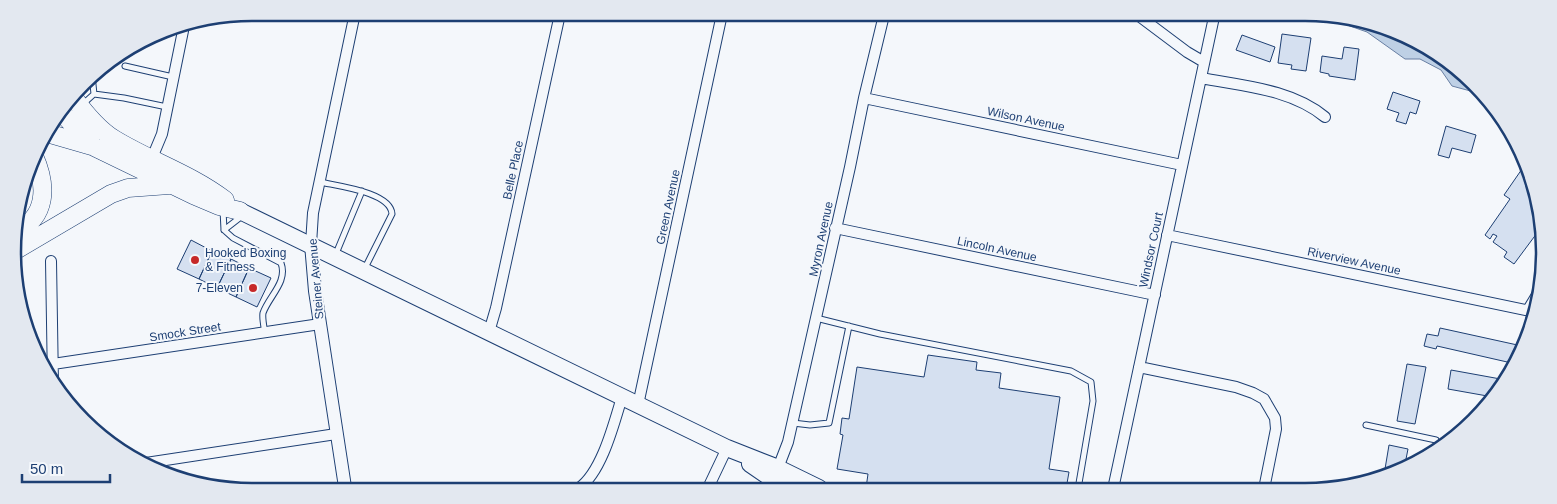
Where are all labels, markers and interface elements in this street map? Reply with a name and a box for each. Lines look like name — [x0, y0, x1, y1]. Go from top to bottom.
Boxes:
street label: Wilson Avenue — [986, 104, 1066, 134]
street label: Belle Place — [500, 139, 526, 201]
street label: Green Avenue — [653, 168, 683, 246]
street label: Myron Avenue — [806, 200, 836, 278]
street label: Windsor Court — [1136, 210, 1166, 289]
street label: Lincoln Avenue — [956, 234, 1038, 264]
street label: Steiner Avenue — [305, 238, 327, 320]
street label: Riverview Avenue — [1306, 244, 1402, 278]
place label: Hooked Boxing & Fitness — [205, 246, 286, 274]
marker: Hooked Boxing & Fitness — [189, 254, 201, 266]
place label: 7-Eleven — [196, 281, 243, 295]
marker: 7-Eleven — [247, 282, 259, 294]
street label: Smock Street — [148, 319, 222, 345]
scale bar — [22, 452, 110, 484]
text: 50 m — [30, 460, 63, 477]

